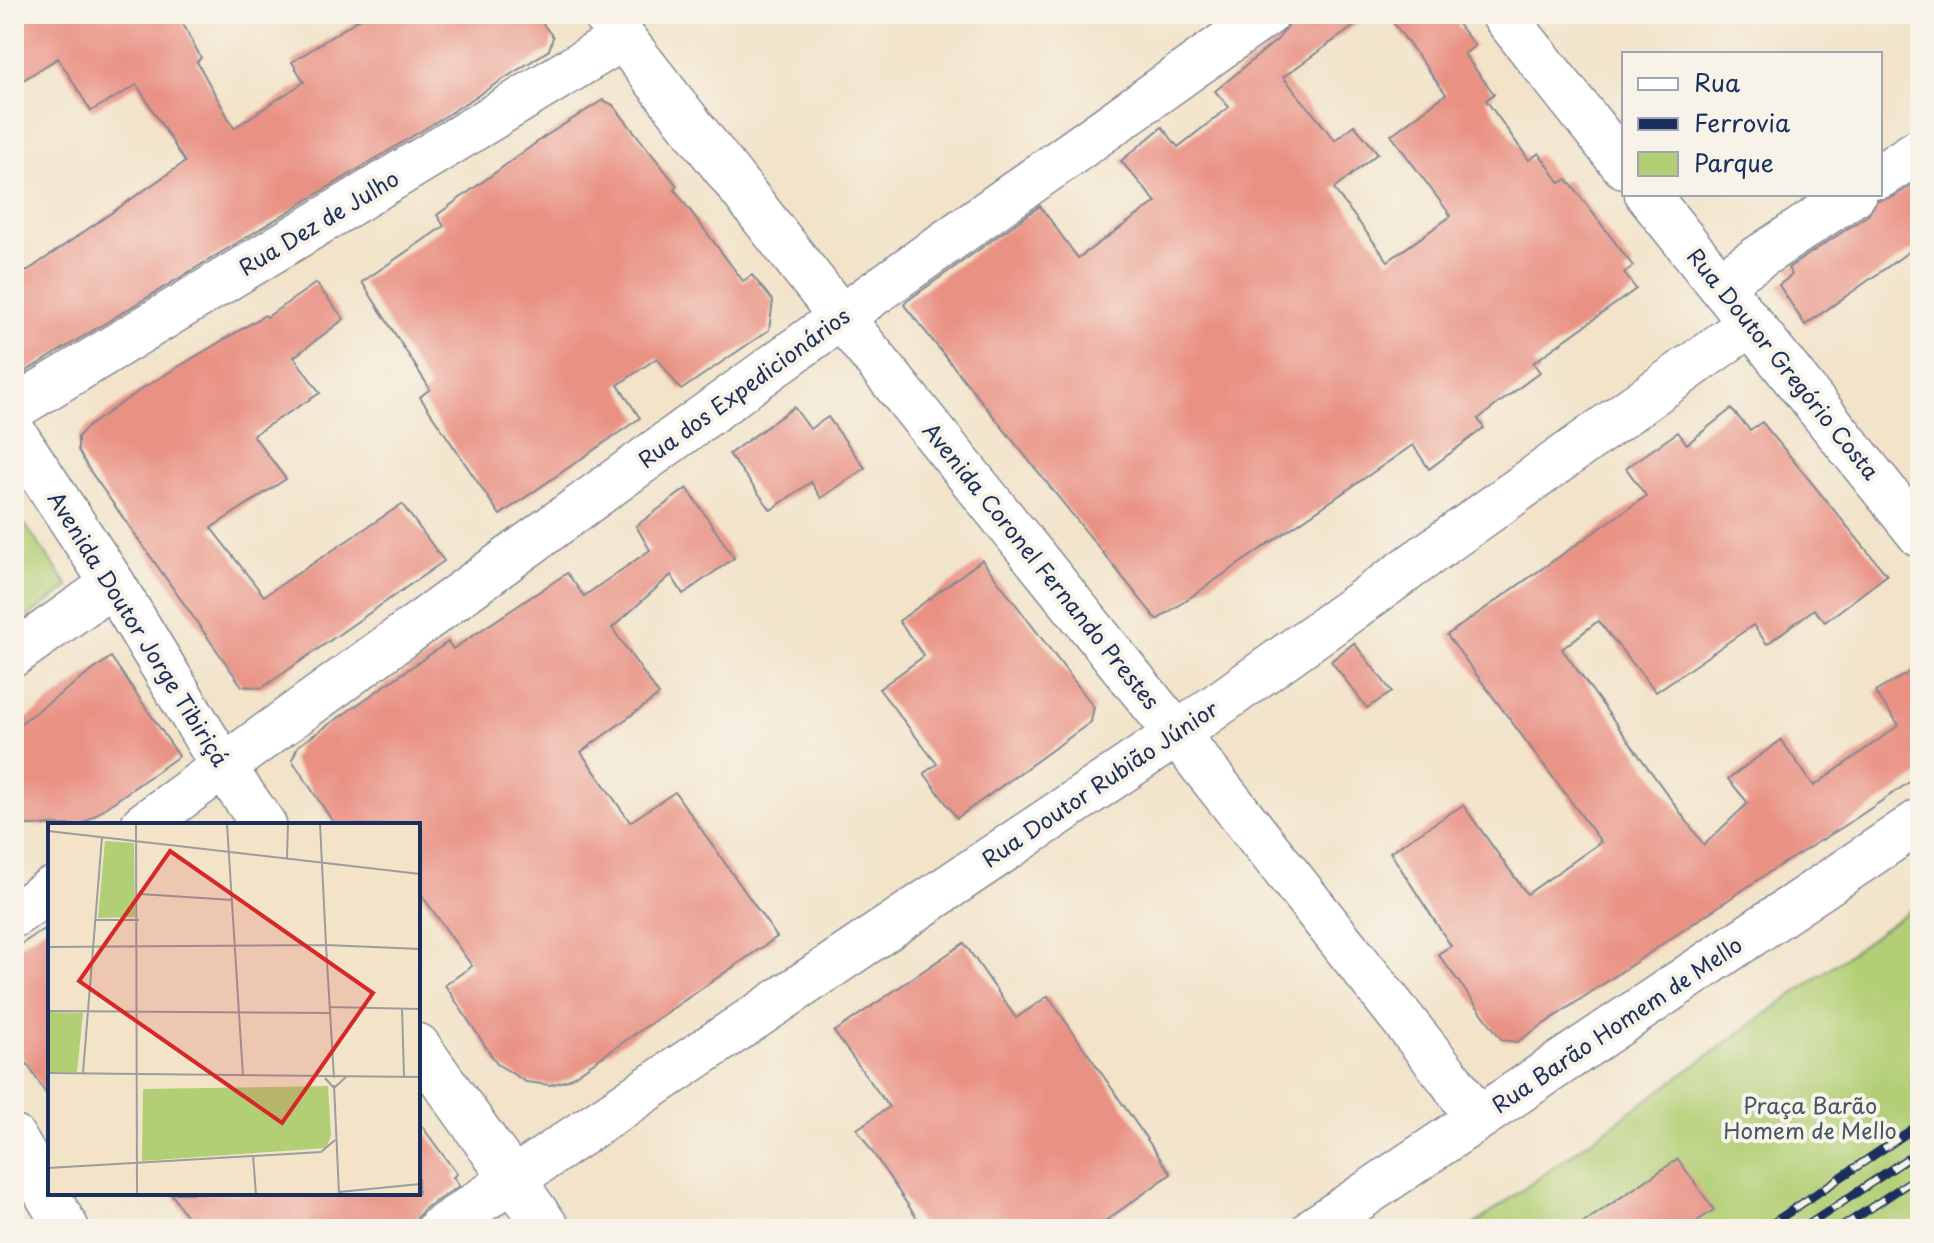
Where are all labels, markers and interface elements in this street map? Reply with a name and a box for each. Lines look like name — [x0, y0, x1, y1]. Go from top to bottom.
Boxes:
legend — [1622, 52, 1882, 196]
text: Rua — [1694, 64, 1740, 100]
text: Ferrovia — [1694, 104, 1790, 140]
text: Parque — [1694, 144, 1774, 180]
street label: Rua Dez de Julho — [232, 161, 405, 283]
street label: Rua Doutor Gregório Costa — [1680, 240, 1888, 486]
street label: Rua dos Expedicionários — [630, 299, 856, 475]
street label: Avenida Coronel Fernando Prestes — [916, 415, 1168, 716]
street label: Avenida Doutor Jorge Tibiriçá — [41, 484, 238, 772]
street label: Rua Doutor Rubião Júnior — [975, 691, 1224, 874]
inset map — [48, 823, 420, 1195]
street label: Rua Barão Homem de Mello — [1484, 927, 1748, 1120]
park label: Praça Barão Homem de Mello — [1723, 1088, 1897, 1146]

